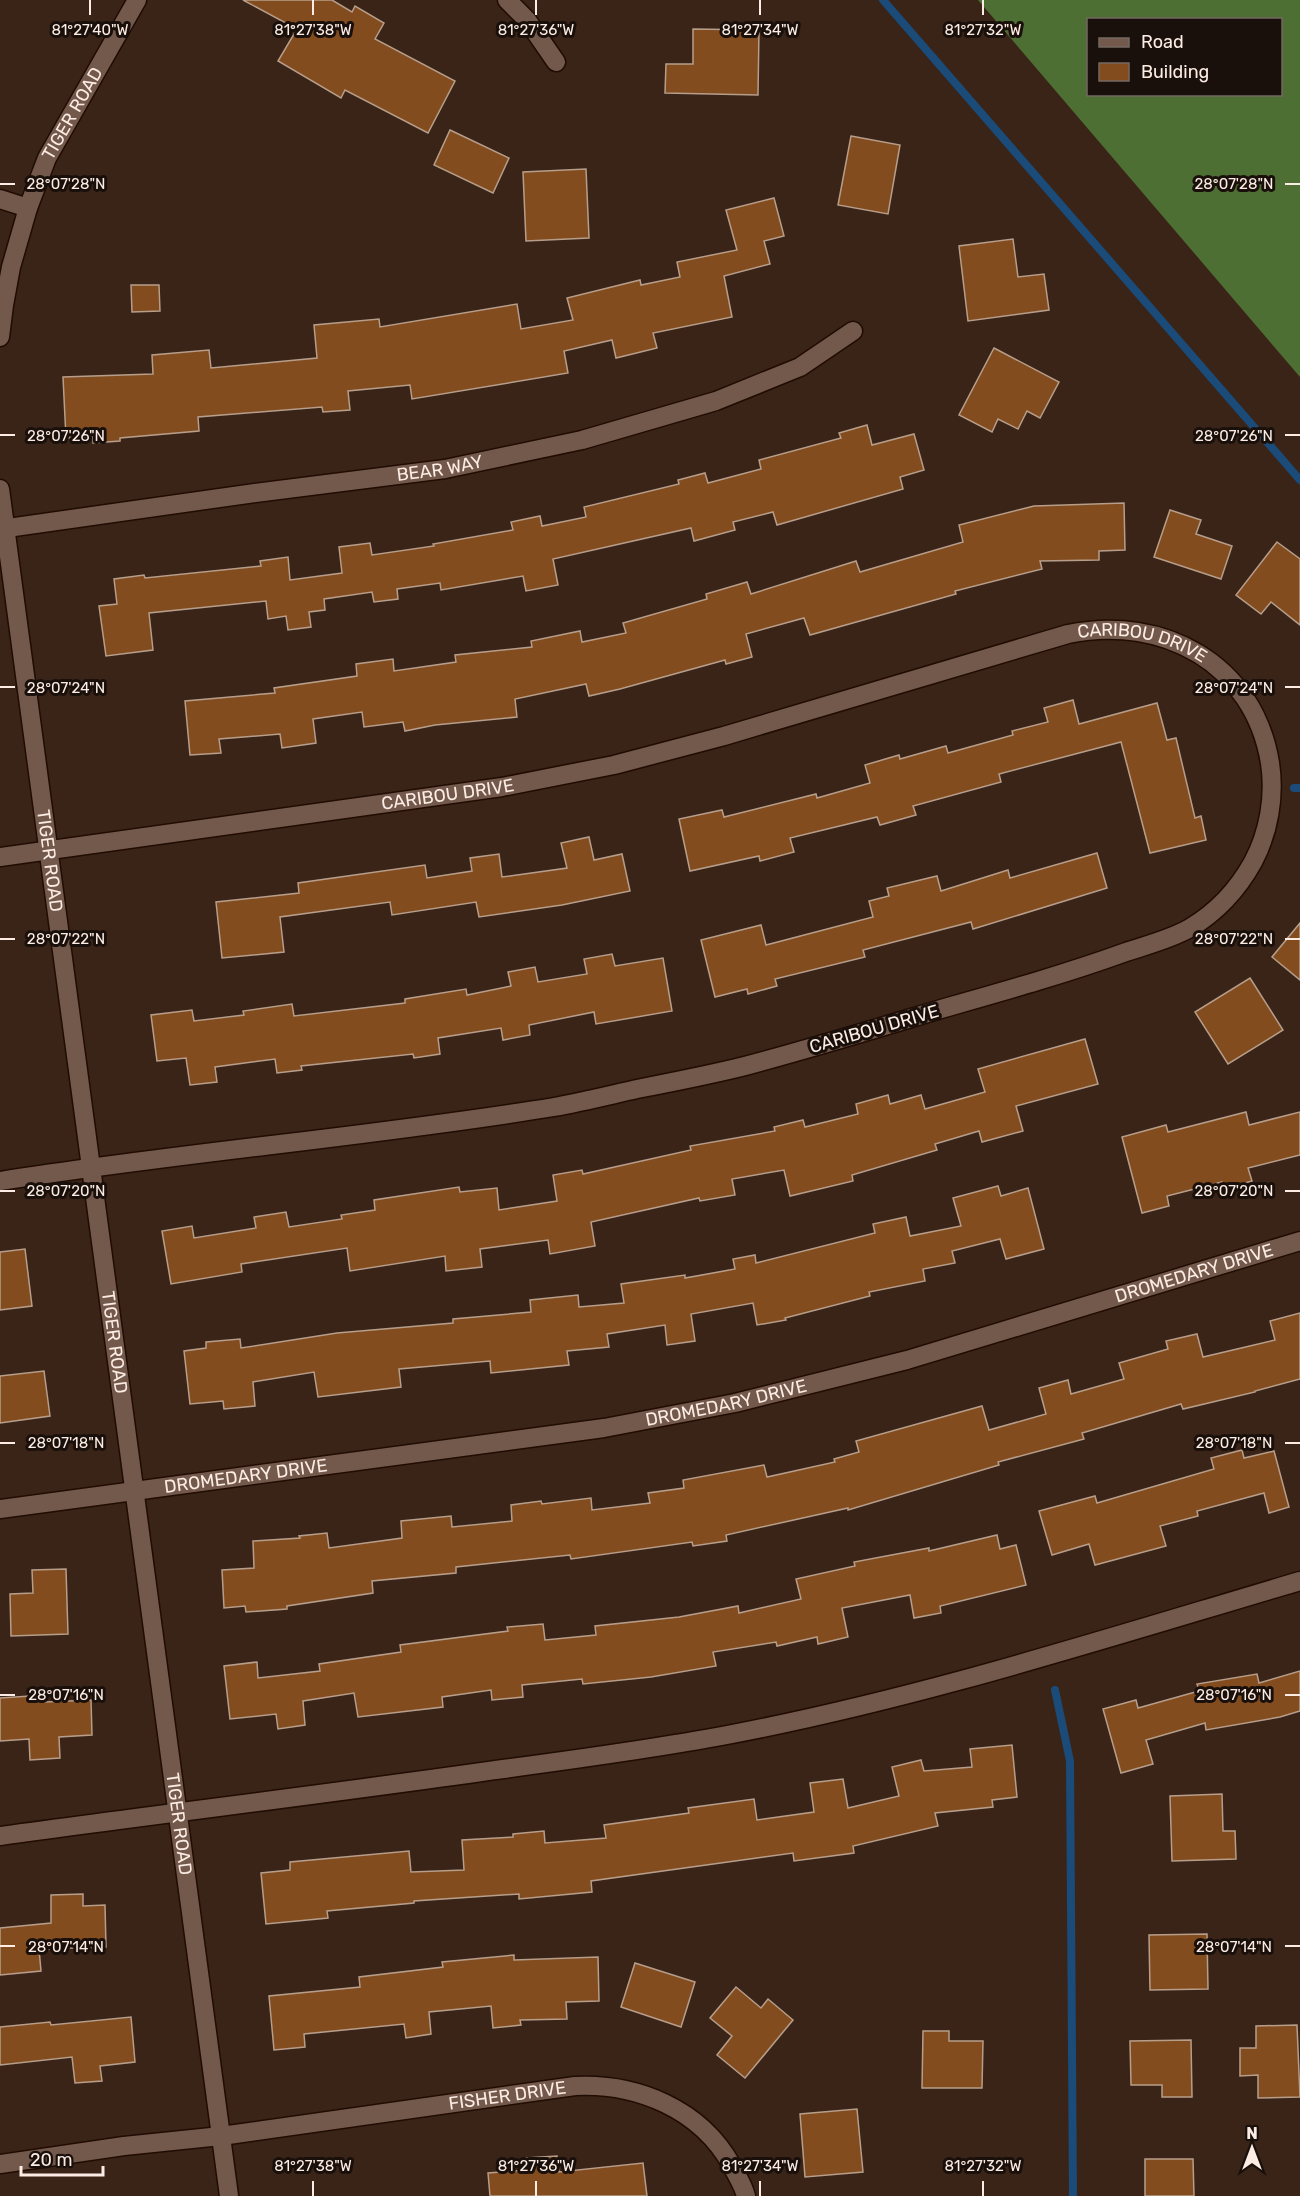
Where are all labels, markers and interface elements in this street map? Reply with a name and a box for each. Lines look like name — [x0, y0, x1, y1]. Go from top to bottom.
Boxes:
legend — [1087, 18, 1282, 96]
text: 81°27'40"W — [51, 21, 129, 39]
text: 81°27'38"W — [274, 21, 352, 39]
text: 81°27'36"W — [498, 21, 574, 39]
text: 81°27'34"W — [721, 21, 799, 39]
text: 81°27'32"W — [945, 21, 1022, 39]
text: Road — [1141, 31, 1184, 53]
text: Building — [1141, 61, 1209, 83]
street label: TIGER ROAD — [37, 63, 107, 164]
text: 28°07'28"N — [26, 175, 106, 193]
text: 28°07'28"N — [1194, 175, 1274, 193]
text: 28°07'26"N — [27, 427, 105, 445]
text: 28°07'26"N — [1195, 427, 1273, 445]
street label: BEAR WAY — [395, 450, 485, 486]
street label: CARIBOU DRIVE — [1076, 619, 1211, 667]
text: 28°07'24"N — [27, 679, 105, 697]
text: 28°07'24"N — [1195, 679, 1273, 697]
street label: CARIBOU DRIVE — [380, 774, 516, 815]
street label: TIGER ROAD — [32, 808, 68, 913]
text: 28°07'22"N — [27, 930, 105, 948]
text: 28°07'22"N — [1195, 930, 1273, 948]
street label: CARIBOU DRIVE — [807, 1000, 941, 1058]
text: 28°07'20"N — [26, 1182, 106, 1200]
text: 28°07'20"N — [1194, 1182, 1274, 1200]
street label: DROMEDARY DRIVE — [1112, 1239, 1276, 1307]
street label: TIGER ROAD — [97, 1290, 132, 1395]
street label: DROMEDARY DRIVE — [643, 1374, 809, 1431]
text: 28°07'18"N — [28, 1434, 104, 1452]
text: 28°07'18"N — [1196, 1434, 1272, 1452]
street label: DROMEDARY DRIVE — [163, 1454, 329, 1498]
text: 28°07'16"N — [28, 1686, 104, 1704]
text: 28°07'16"N — [1196, 1686, 1272, 1704]
street label: TIGER ROAD — [161, 1772, 197, 1877]
text: 28°07'14"N — [28, 1938, 104, 1956]
text: 28°07'14"N — [1196, 1938, 1272, 1956]
street label: FISHER DRIVE — [447, 2076, 568, 2115]
north arrow — [1222, 2118, 1282, 2178]
text: N — [1246, 2124, 1258, 2143]
scale bar — [21, 2139, 104, 2177]
text: 20 m — [30, 2149, 72, 2171]
text: 81°27'38"W — [274, 2157, 352, 2175]
text: 81°27'36"W — [498, 2157, 574, 2175]
text: 81°27'34"W — [721, 2157, 799, 2175]
text: 81°27'32"W — [945, 2157, 1022, 2175]

